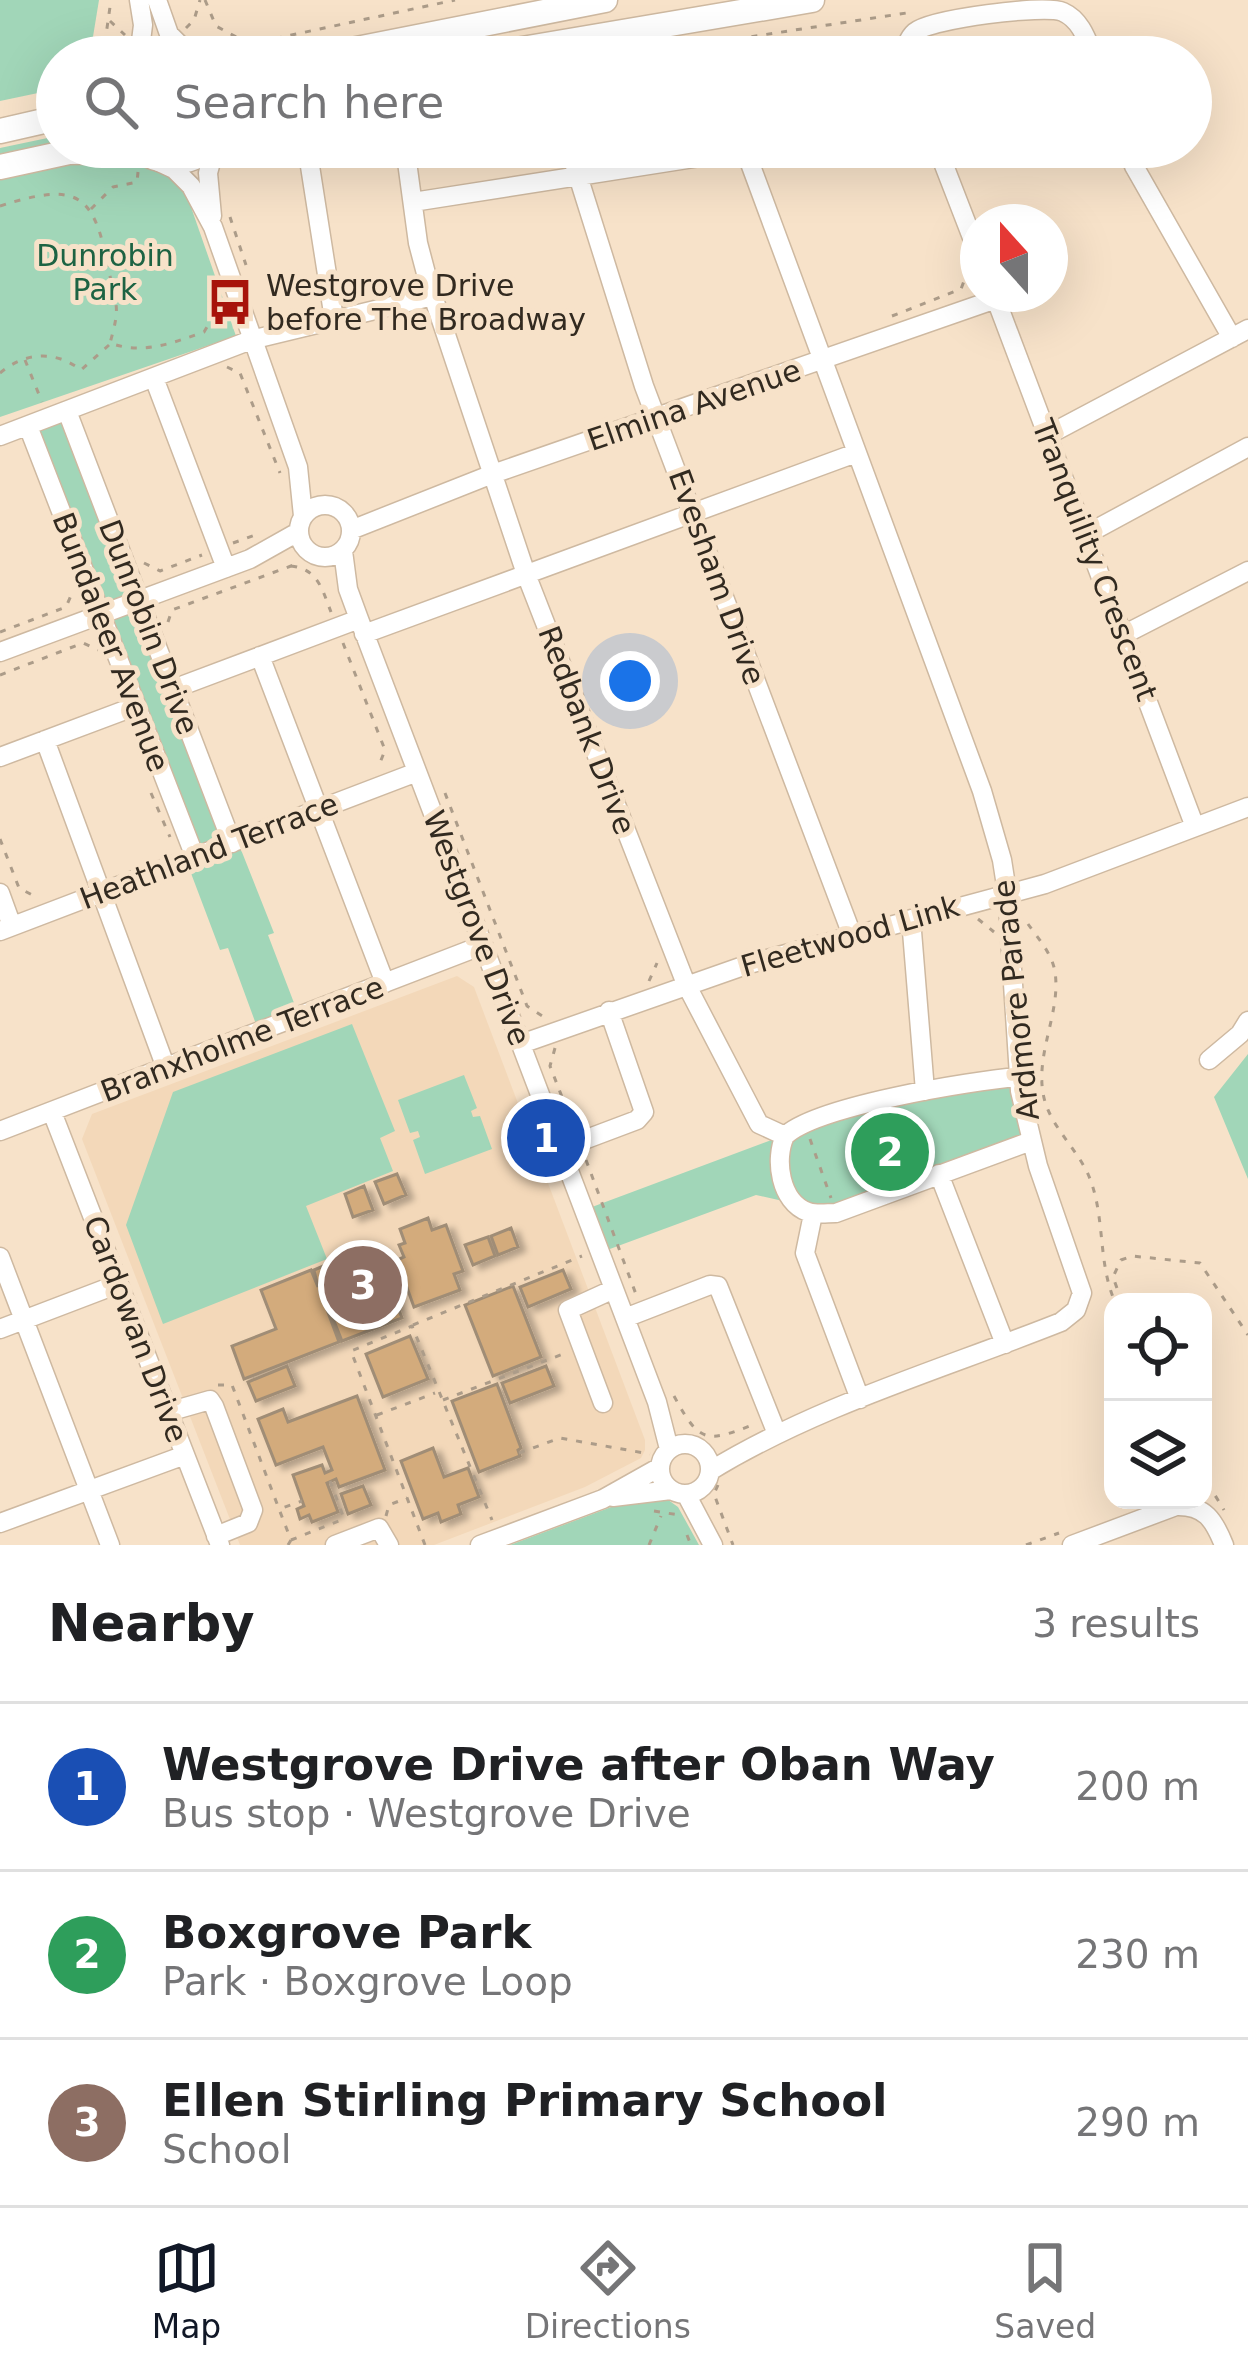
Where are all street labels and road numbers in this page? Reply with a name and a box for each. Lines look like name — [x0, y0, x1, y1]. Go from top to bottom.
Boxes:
street label: Elmina Avenue — [583, 352, 805, 458]
street label: Tranquility Crescent — [1025, 414, 1165, 706]
street label: Evesham Drive — [662, 464, 772, 690]
street label: Bundaleer Avenue — [45, 508, 177, 776]
street label: Dunrobin Drive — [92, 515, 206, 739]
street label: Redbank Drive — [531, 621, 643, 839]
street label: Heathland Terrace — [75, 786, 343, 916]
street label: Westgrove Drive — [416, 806, 538, 1050]
street label: Ardmore Parade — [986, 878, 1046, 1122]
street label: Fleetwood Link — [737, 888, 964, 984]
street label: Branxholme Terrace — [96, 969, 388, 1109]
street label: Cardowan Drive — [77, 1211, 195, 1447]

